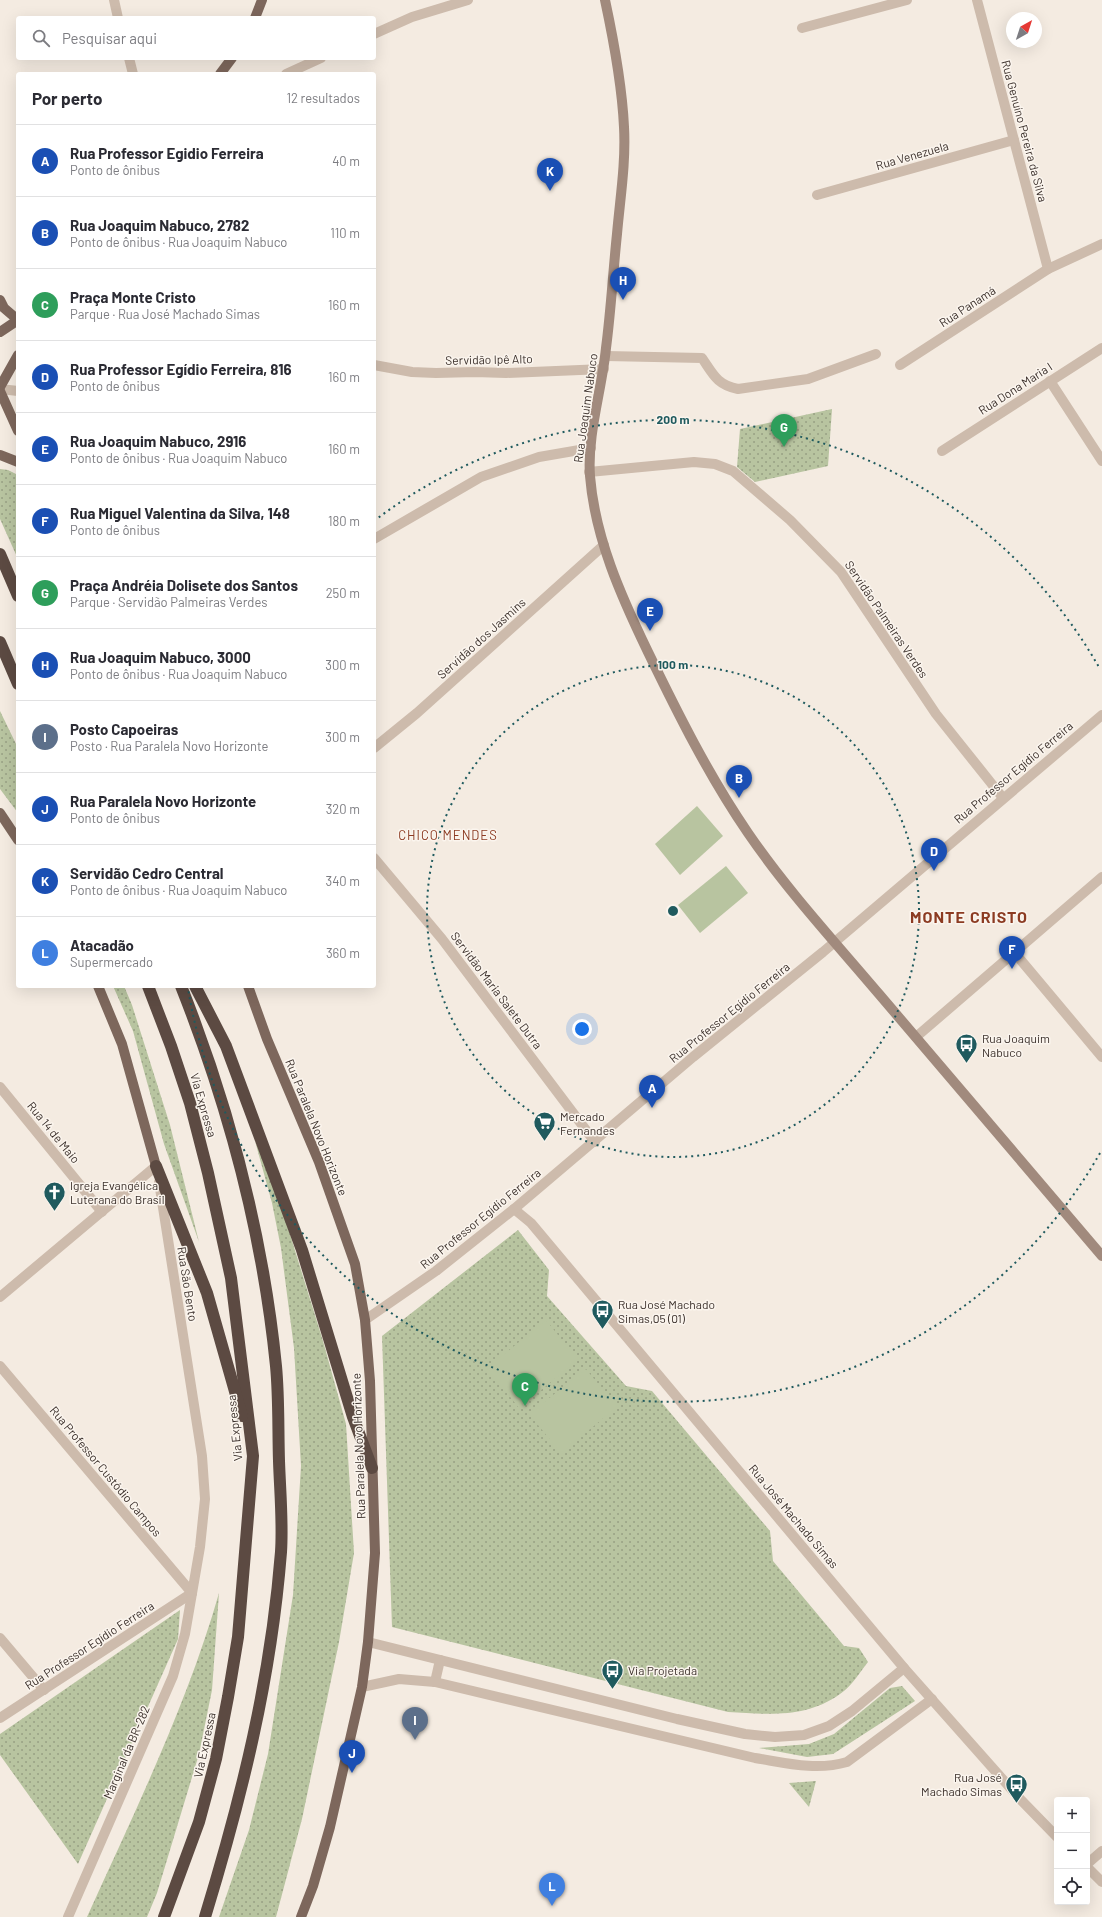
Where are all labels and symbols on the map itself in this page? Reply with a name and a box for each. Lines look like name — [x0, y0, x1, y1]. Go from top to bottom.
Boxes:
north arrow — [1006, 12, 1042, 48]
street label: Rua Genuíno Pereira da Silva — [999, 59, 1051, 203]
street label: Rua Venezuela — [874, 138, 950, 172]
pin: K — [537, 158, 563, 191]
pin: H — [610, 267, 636, 300]
street label: Rua Panamá — [936, 283, 998, 329]
street label: Servidão Ipê Alto — [445, 351, 533, 367]
street label: Rua Joaquim Nabuco — [570, 352, 600, 464]
street label: Rua Dona Maria I — [976, 359, 1054, 417]
text: 200 m — [657, 412, 689, 426]
pin: G — [771, 414, 797, 447]
street label: Servidão Palmeiras Verdes — [843, 558, 932, 680]
street label: Servidão dos Jasmins — [434, 595, 528, 681]
pin: E — [637, 598, 663, 631]
text: 100 m — [658, 657, 688, 671]
street label: Rua Professor Egídio Ferreira — [951, 718, 1075, 826]
pin: B — [726, 765, 752, 798]
district label: CHICO MENDES — [398, 827, 498, 843]
pin: D — [921, 838, 947, 871]
centre of rings — [666, 904, 680, 918]
district label: MONTE CRISTO — [910, 907, 1028, 926]
street label: Servidão Maria Salete Dutra — [448, 929, 546, 1051]
pin: F — [999, 936, 1025, 969]
street label: Rua Professor Egídio Ferreira — [666, 959, 792, 1065]
your location — [572, 1019, 592, 1039]
place label: Rua Joaquim Nabuco — [982, 1031, 1050, 1059]
bus stop icon: Rua Joaquim Nabuco — [953, 1032, 979, 1065]
street label: Rua Paralela Novo Horizonte — [283, 1057, 351, 1197]
street label: Via Expressa — [188, 1071, 220, 1139]
pin: A — [639, 1075, 665, 1108]
street label: Rua 14 de Maio — [25, 1098, 83, 1166]
place label: Mercado Fernandes — [560, 1109, 615, 1137]
supermarket icon: Mercado Fernandes — [532, 1110, 558, 1143]
street label: Rua Professor Egídio Ferreira — [417, 1165, 543, 1271]
place label: Igreja Evangélica Luterana do Brasil — [70, 1178, 164, 1206]
church icon: Igreja Evangélica Luterana do Brasil — [41, 1179, 67, 1212]
street label: Rua São Bento — [175, 1246, 201, 1322]
place label: Rua José Machado Simas,05 (01) — [618, 1297, 715, 1325]
bus stop icon: Rua José Machado Simas,05 (01) — [589, 1298, 615, 1331]
street label: Rua Paralela Novo Horizonte — [348, 1373, 368, 1519]
pin: C — [512, 1373, 538, 1406]
street label: Via Expressa — [224, 1394, 244, 1462]
street label: Rua Professor Custódio Campos — [47, 1403, 165, 1539]
street label: Rua José Machado Simas — [746, 1461, 842, 1571]
street label: Rua Professor Egídio Ferreira — [22, 1598, 156, 1692]
bus stop icon: Via Projetada — [600, 1657, 626, 1690]
place label: Via Projetada — [628, 1663, 697, 1677]
street label: Marginal da BR-282 — [100, 1703, 152, 1801]
pin: I — [402, 1707, 428, 1740]
street label: Via Expressa — [190, 1711, 218, 1779]
pin: J — [339, 1740, 365, 1773]
place label: Rua José Machado Simas — [921, 1770, 1002, 1798]
bus stop icon: Rua José Machado Simas — [1004, 1771, 1030, 1804]
pin: L — [539, 1873, 565, 1906]

